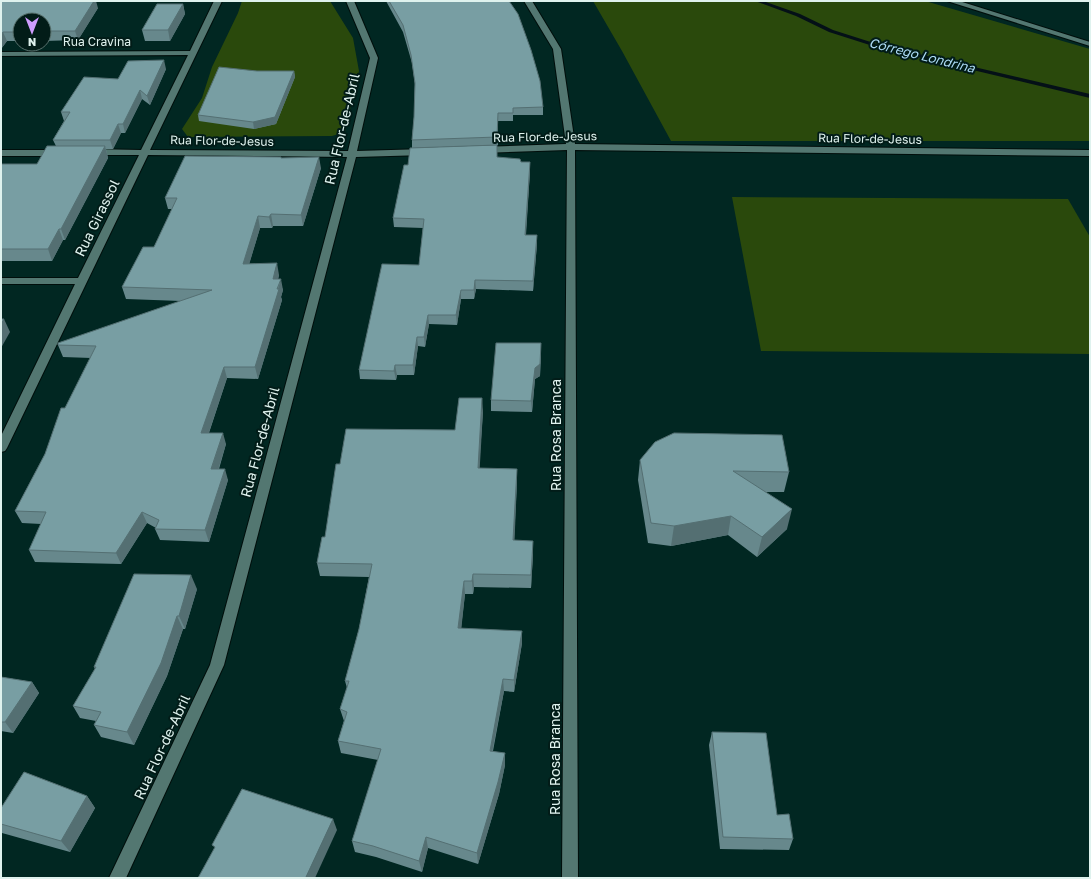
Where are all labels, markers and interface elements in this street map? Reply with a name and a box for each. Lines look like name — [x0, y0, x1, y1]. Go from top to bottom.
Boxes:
north arrow — [12, 12, 52, 52]
street label: Rua Cravina — [63, 34, 131, 49]
water label: Córrego Londrina — [868, 34, 977, 76]
text: N — [28, 36, 36, 49]
street label: Rua Flor-de-Abril — [320, 71, 363, 186]
street label: Rua Flor-de-Jesus — [493, 128, 597, 145]
street label: Rua Flor-de-Jesus — [818, 130, 922, 147]
street label: Rua Flor-de-Jesus — [170, 132, 274, 149]
street label: Rua Girassol — [71, 176, 123, 259]
street label: Rua Rosa Branca — [547, 379, 564, 491]
street label: Rua Flor-de-Abril — [237, 385, 282, 499]
street label: Rua Flor-de-Abril — [130, 692, 193, 802]
street label: Rua Rosa Branca — [546, 703, 563, 815]

